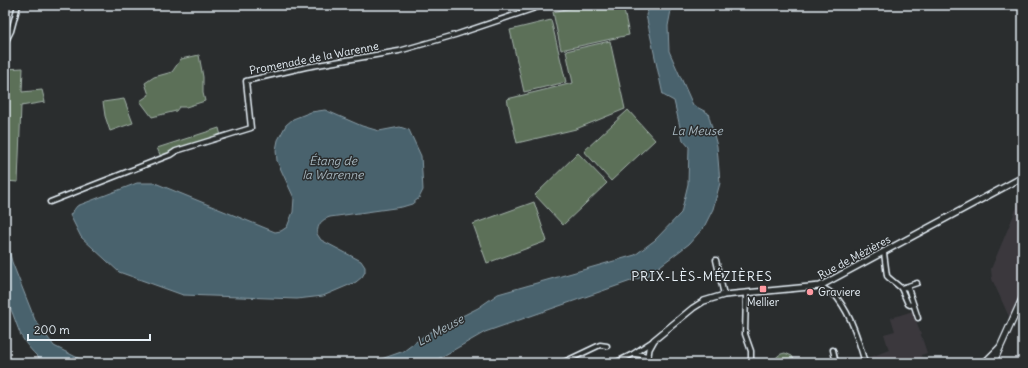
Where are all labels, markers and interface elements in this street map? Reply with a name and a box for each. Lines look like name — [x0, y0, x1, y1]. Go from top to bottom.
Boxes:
street label: Promenade de la Warenne — [248, 39, 380, 77]
water label: La Meuse — [671, 123, 724, 138]
water label: Étang de la Warenne — [302, 153, 365, 182]
street label: Rue de Mézières — [815, 232, 893, 282]
district label: PRIX-LÈS-MÉZIÈRES — [631, 267, 773, 285]
marker: Mellier — [758, 284, 768, 294]
place label: Graviere — [818, 285, 860, 299]
marker: Graviere — [805, 287, 815, 297]
place label: Mellier — [747, 295, 780, 309]
water label: La Meuse — [414, 310, 467, 349]
scale bar — [28, 316, 150, 342]
text: 200 m — [34, 322, 70, 337]

